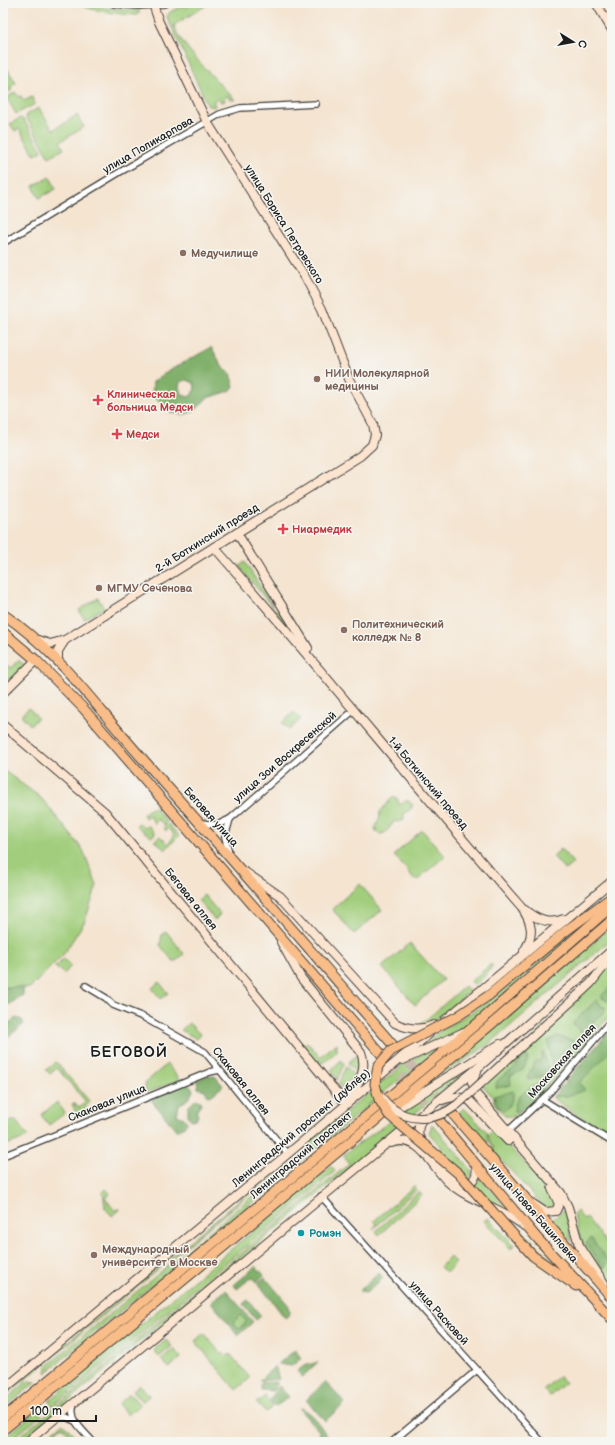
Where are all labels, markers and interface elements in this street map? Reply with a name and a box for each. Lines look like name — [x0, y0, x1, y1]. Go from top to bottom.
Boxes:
north arrow — [553, 22, 593, 62]
text: С — [575, 39, 589, 49]
street label: улица Поликарпова — [100, 114, 196, 176]
street label: улица Бориса Петровского — [242, 162, 326, 286]
place label: Медучилище — [191, 247, 258, 260]
marker: Медучилище — [178, 248, 188, 258]
place label: НИИ Молекулярной медицины — [325, 367, 429, 393]
marker: НИИ Молекулярной медицины — [312, 374, 322, 384]
place label: Клиническая больница Медси — [107, 388, 193, 414]
marker: Клиническая больница Медси — [92, 394, 104, 406]
marker: Медси — [111, 428, 123, 440]
place label: Медси — [126, 428, 160, 441]
street label: 2-й Боткинский проезд — [153, 501, 261, 575]
marker: Ниармедик — [277, 523, 289, 535]
place label: Ниармедик — [292, 523, 352, 536]
place label: МГМУ Сеченова — [107, 582, 193, 595]
marker: МГМУ Сеченова — [94, 583, 104, 593]
place label: Политехнический колледж № 8 — [352, 618, 444, 644]
marker: Политехнический колледж № 8 — [339, 625, 349, 635]
street label: улица Зои Воскресенской — [231, 709, 339, 805]
street label: 1-й Боткинский проезд — [385, 734, 471, 832]
street label: Беговая улица — [181, 785, 241, 850]
street label: Беговая аллея — [162, 865, 220, 933]
street label: Московская аллея — [525, 1021, 599, 1101]
district label: БЕГОВОЙ — [90, 1042, 168, 1062]
street label: Скаковая аллея — [210, 1044, 272, 1118]
street label: Ленинградский проспект (дублёр) — [229, 1066, 373, 1190]
street label: Скаковая улица — [66, 1081, 148, 1125]
street label: Ленинградский проспект — [247, 1108, 355, 1202]
street label: улица Новая Башиловка — [487, 1161, 581, 1266]
place label: Ромэн — [309, 1227, 341, 1240]
marker: Ромэн — [296, 1228, 306, 1238]
place label: Международный университет в Москве — [102, 1243, 218, 1269]
marker: Международный университет в Москве — [89, 1250, 99, 1260]
street label: улица Расковой — [407, 1278, 471, 1348]
scale bar — [24, 1397, 96, 1423]
text: 100 m — [30, 1404, 62, 1419]

